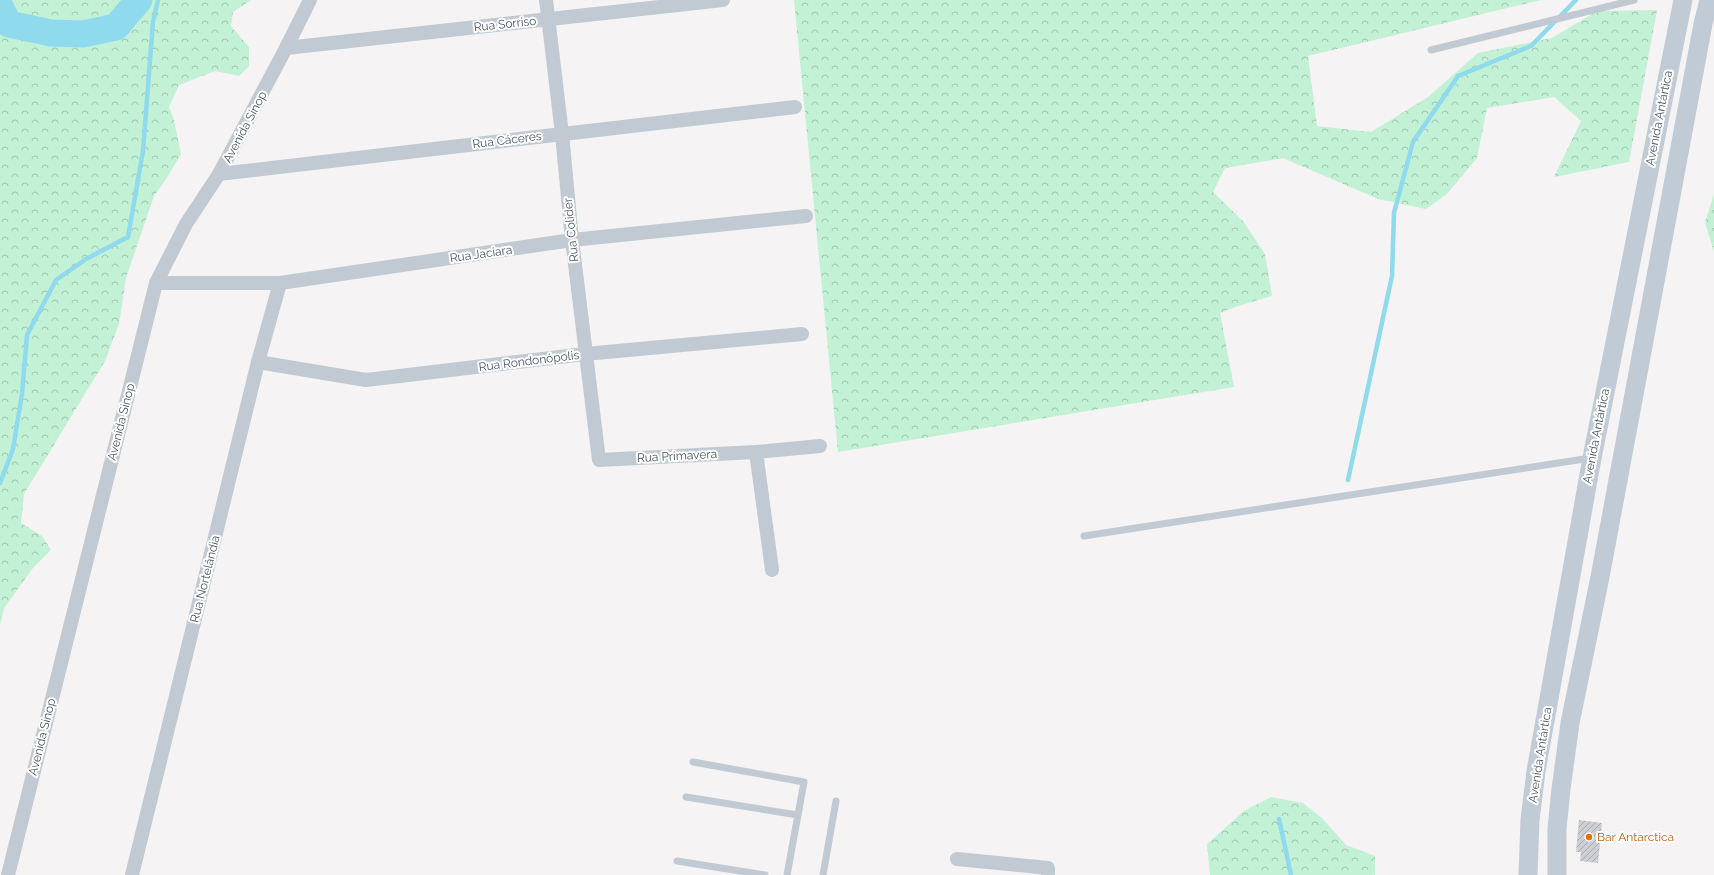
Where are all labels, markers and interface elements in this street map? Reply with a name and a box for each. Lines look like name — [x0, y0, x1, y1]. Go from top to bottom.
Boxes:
street label: Rua Sorriso — [473, 14, 537, 34]
street label: Avenida Antártica — [1643, 69, 1675, 167]
street label: Avenida Sinop — [220, 89, 270, 165]
street label: Rua Cáceres — [472, 129, 543, 151]
street label: Rua Colider — [561, 196, 581, 263]
street label: Rua Jaciara — [449, 243, 513, 265]
street label: Rua Rondonópolis — [478, 348, 580, 374]
street label: Avenida Sinop — [105, 382, 137, 462]
street label: Avenida Antártica — [1580, 387, 1612, 485]
street label: Rua Primavera — [637, 447, 717, 465]
street label: Rua Nortelândia — [187, 534, 223, 624]
street label: Avenida Sinop — [26, 697, 58, 777]
street label: Avenida Antártica — [1526, 706, 1554, 804]
place label: Bar Antarctica — [1597, 830, 1674, 844]
marker: Bar Antarctica — [1584, 832, 1594, 842]

